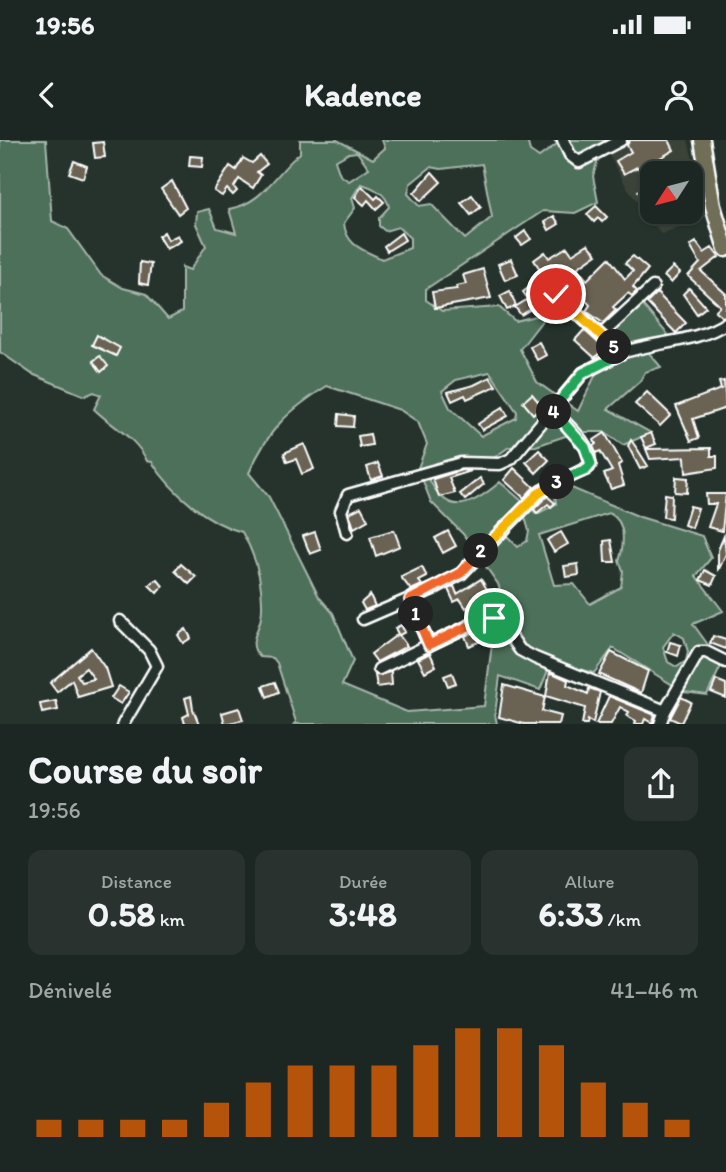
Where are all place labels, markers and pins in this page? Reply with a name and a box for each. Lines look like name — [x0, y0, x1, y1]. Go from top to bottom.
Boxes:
pin — [526, 264, 586, 324]
pin: 5 — [596, 330, 632, 364]
pin: 4 — [536, 394, 572, 430]
pin: 3 — [540, 464, 574, 500]
pin: 2 — [463, 534, 498, 568]
pin — [464, 588, 524, 648]
pin: 1 — [398, 596, 434, 631]

